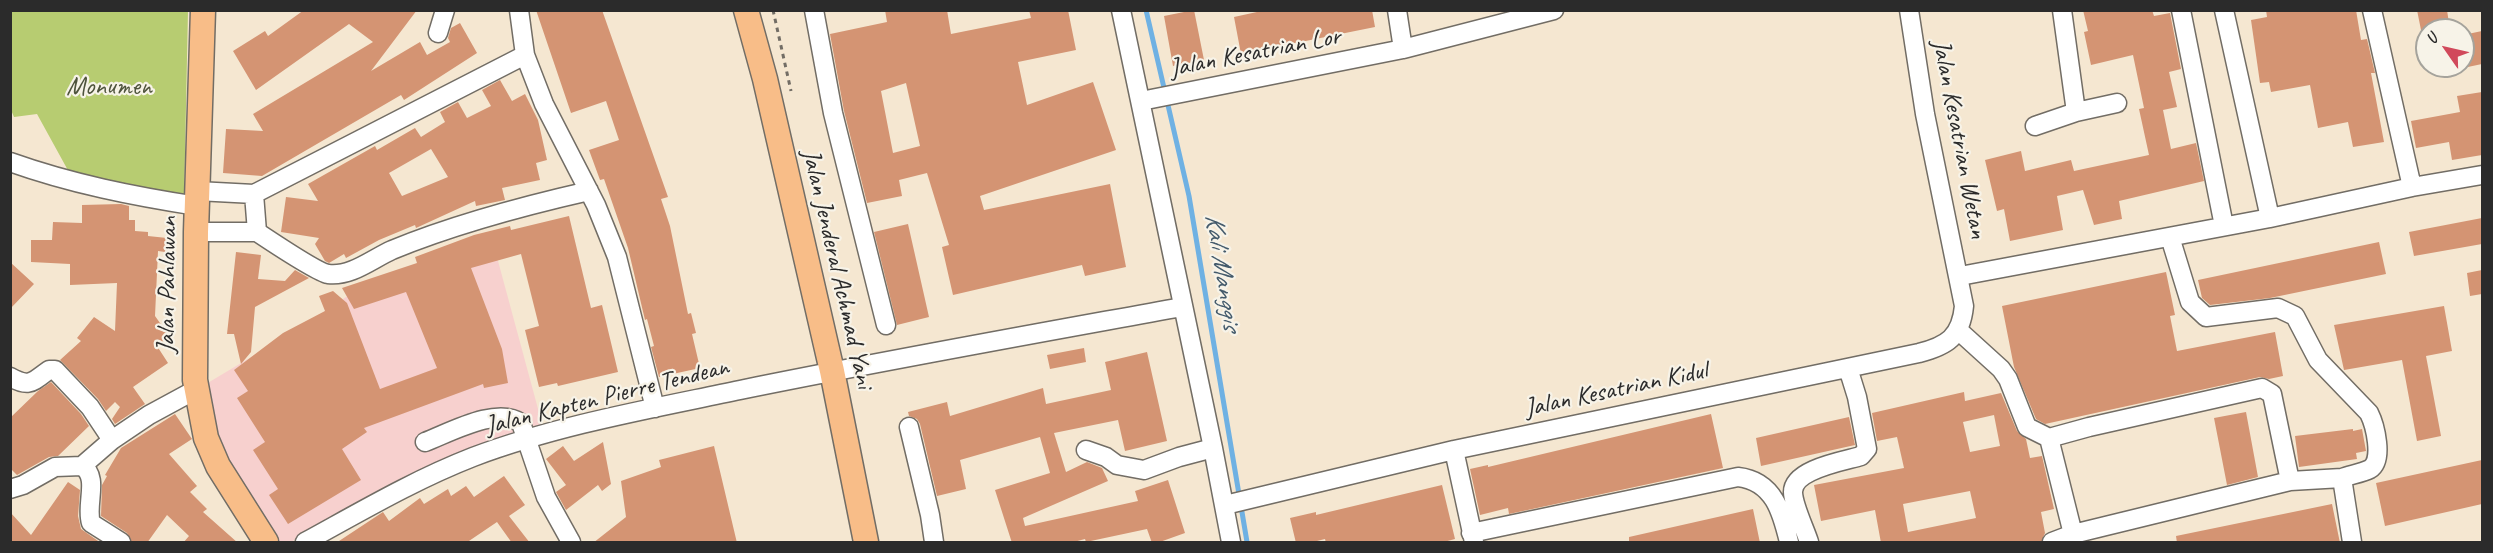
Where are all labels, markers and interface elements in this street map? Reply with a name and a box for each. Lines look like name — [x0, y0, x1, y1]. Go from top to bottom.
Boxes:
north arrow — [2415, 18, 2475, 78]
street label: Jalan Kesatrian Lor — [1167, 21, 1343, 85]
text: U — [2421, 30, 2442, 48]
street label: Jalan Kesatrian Wetan — [1924, 37, 1994, 241]
park label: Monumen — [66, 71, 152, 103]
street label: Jalan Jenderal Achmad Yani — [794, 146, 880, 392]
water label: Kali Manggis — [1197, 212, 1247, 332]
street label: Jalan Pahlawan — [151, 216, 185, 354]
street label: Jalan Kapten Pierre Tendean — [482, 352, 732, 442]
street label: Jalan Kesatrian Kidul — [1522, 355, 1710, 425]

